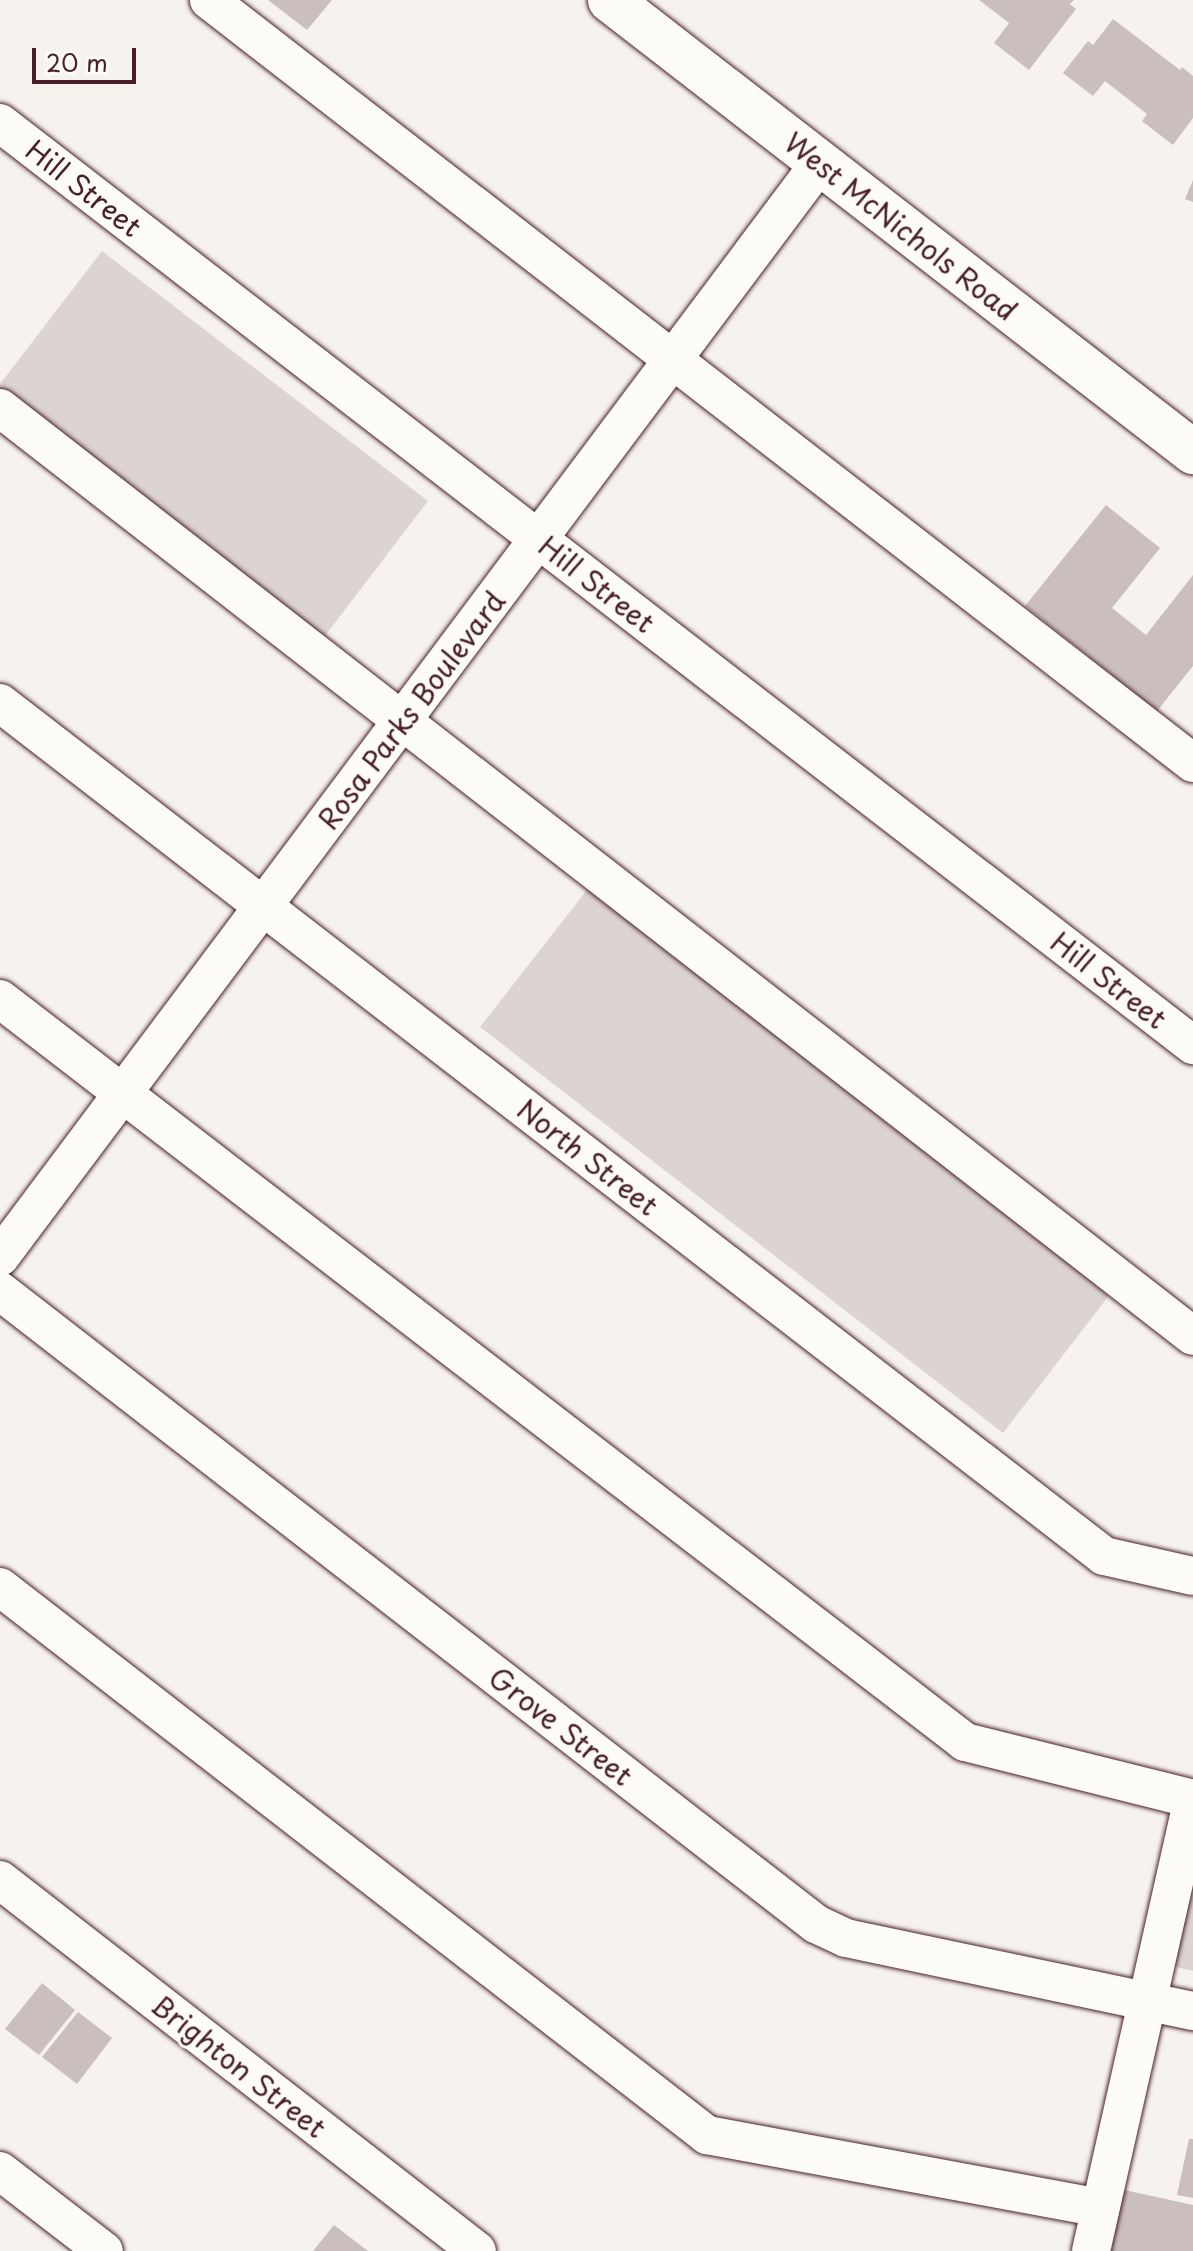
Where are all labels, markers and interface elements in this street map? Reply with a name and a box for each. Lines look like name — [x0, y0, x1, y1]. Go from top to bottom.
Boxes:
scale bar — [36, 32, 140, 82]
text: 20 m — [46, 44, 108, 80]
street label: West McNichols Road — [777, 124, 1025, 328]
street label: Hill Street — [19, 132, 149, 244]
street label: Hill Street — [532, 528, 662, 640]
street label: Rosa Parks Boulevard — [310, 584, 512, 836]
street label: Hill Street — [1044, 924, 1174, 1036]
street label: North Street — [510, 1091, 666, 1223]
street label: Grove Street — [482, 1659, 640, 1793]
street label: Brighton Street — [145, 1988, 333, 2144]

